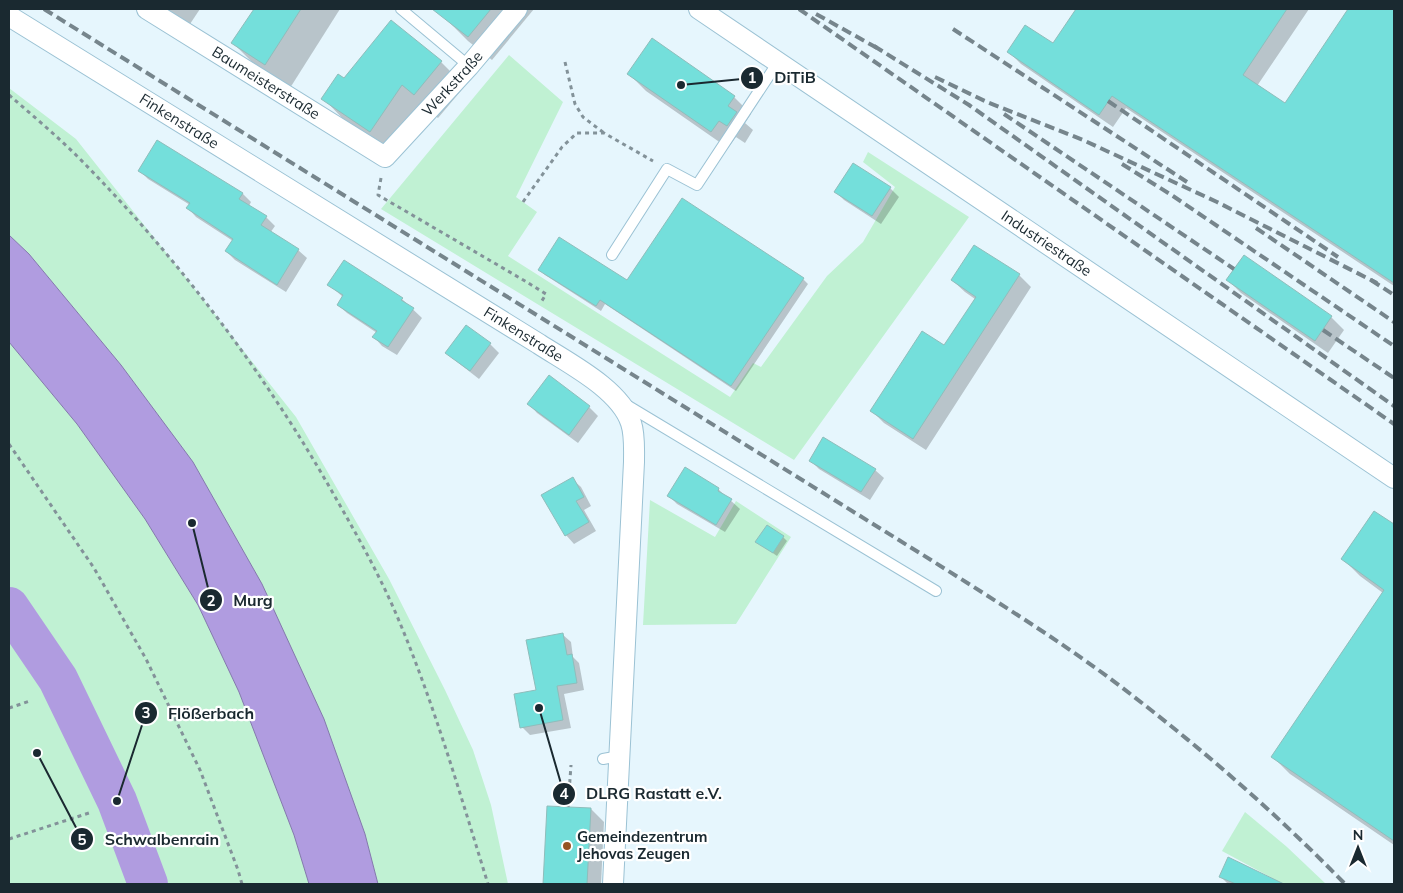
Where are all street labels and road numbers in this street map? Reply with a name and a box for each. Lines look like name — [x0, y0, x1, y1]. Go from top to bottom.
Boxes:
street label: Baumeisterstraße — [209, 42, 324, 123]
street label: Werkstraße — [418, 47, 487, 120]
street label: Finkenstraße — [136, 89, 223, 153]
street label: Industriestraße — [998, 206, 1095, 280]
street label: Finkenstraße — [480, 302, 567, 366]

